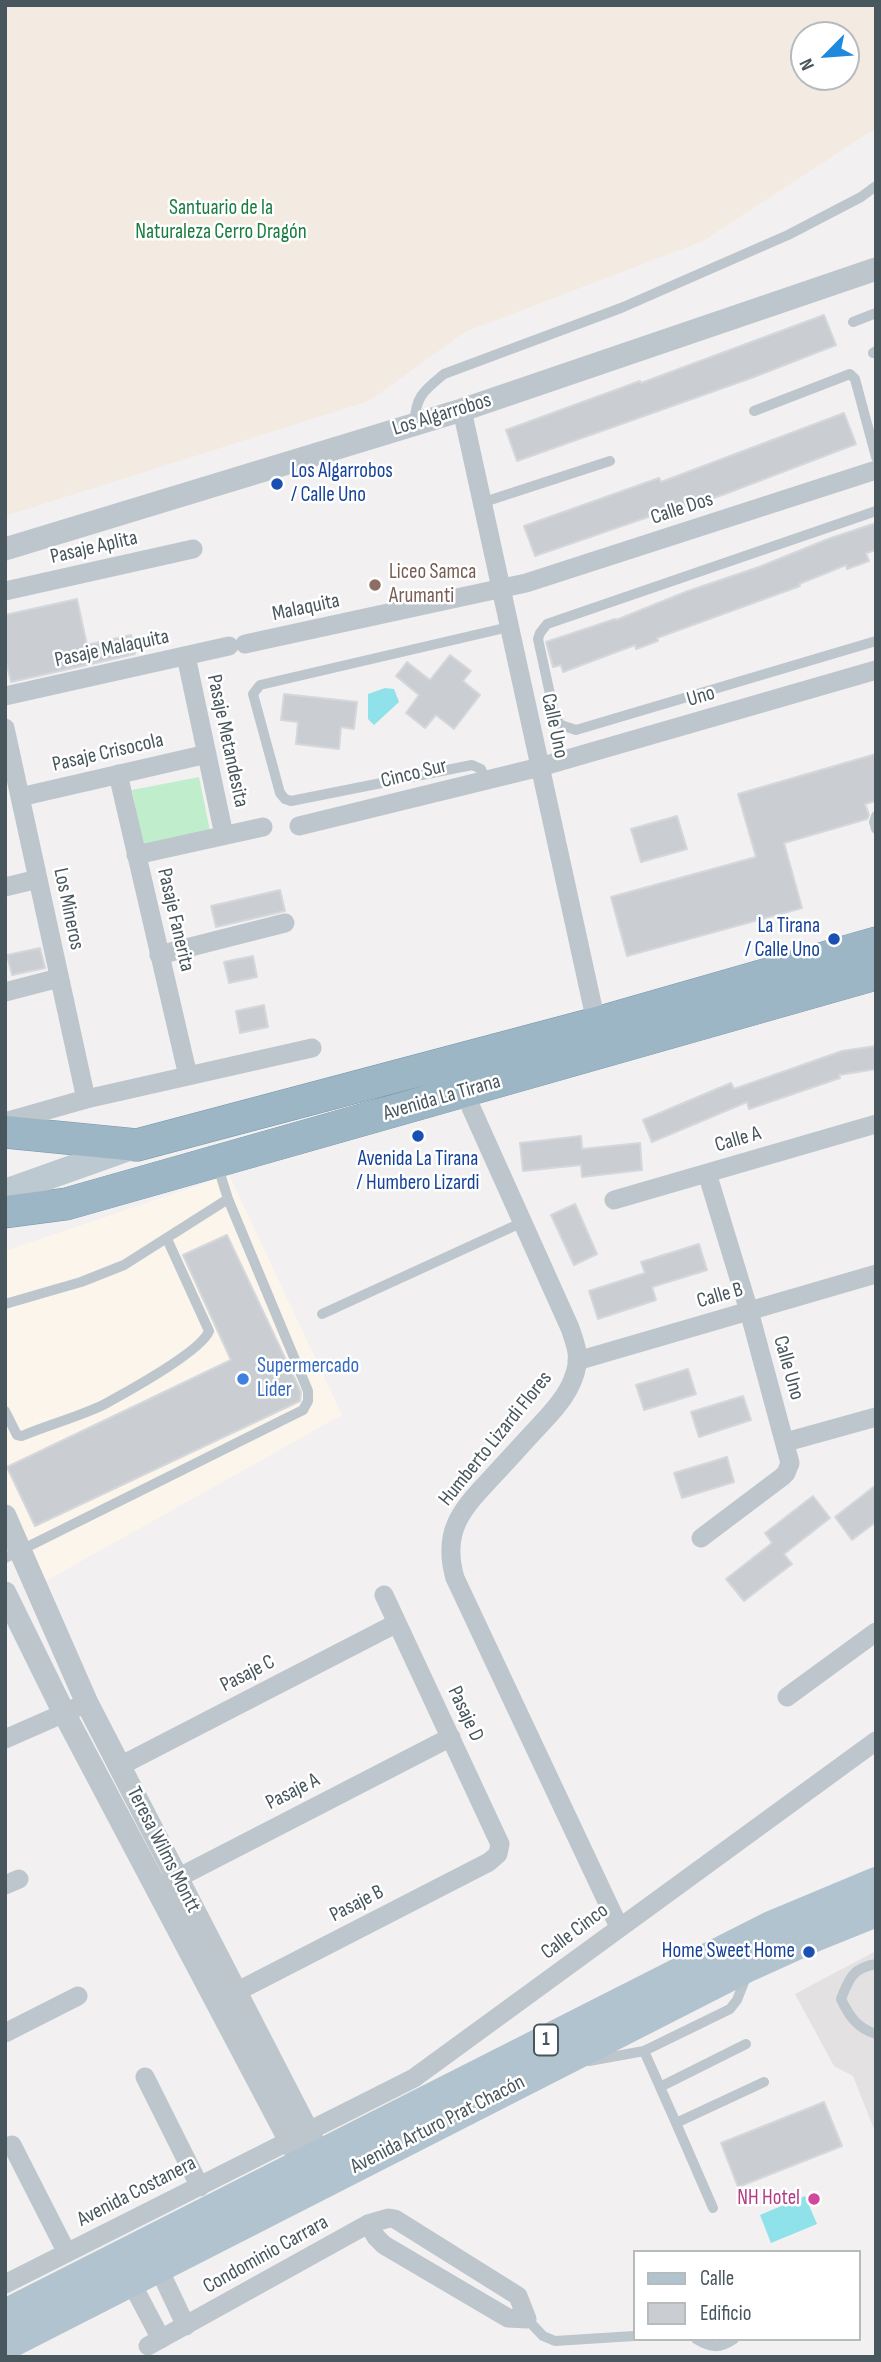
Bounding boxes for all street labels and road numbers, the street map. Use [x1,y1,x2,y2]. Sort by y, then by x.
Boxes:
street label: Los Algarrobos [390,388,494,442]
street label: Calle Dos [648,487,716,531]
street label: Pasaje Aplita [48,526,140,570]
street label: Malaquita [270,589,342,627]
street label: Pasaje Malaquita [53,625,171,673]
street label: Pasaje Metandesita [201,672,253,810]
street label: Uno [684,681,718,713]
street label: Calle Uno [535,691,573,761]
street label: Pasaje Crisocola [50,728,166,778]
street label: Cinco Sur [378,754,450,794]
street label: Los Mineros [47,866,89,952]
street label: Pasaje Fanerita [151,866,199,974]
street label: Avenida La Tirana [381,1069,503,1127]
street label: Calle A [712,1121,764,1159]
street label: Calle B [694,1277,746,1315]
street label: Calle Uno [767,1333,809,1403]
street label: Humberto Lizardi Flores [434,1367,558,1511]
street label: Pasaje C [216,1650,280,1698]
street label: Pasaje D [441,1682,489,1746]
street label: Pasaje A [262,1768,324,1816]
street label: Teresa Wilms Montt [121,1783,205,1917]
street label: Pasaje B [326,1880,388,1928]
street label: Calle Cinco [536,1899,614,1965]
road number: 1 [534,2024,558,2056]
street label: Avenida Arturo Prat Chacón [347,2070,529,2180]
street label: Avenida Costanera [73,2151,201,2233]
street label: Condominio Carrara [199,2210,333,2300]

